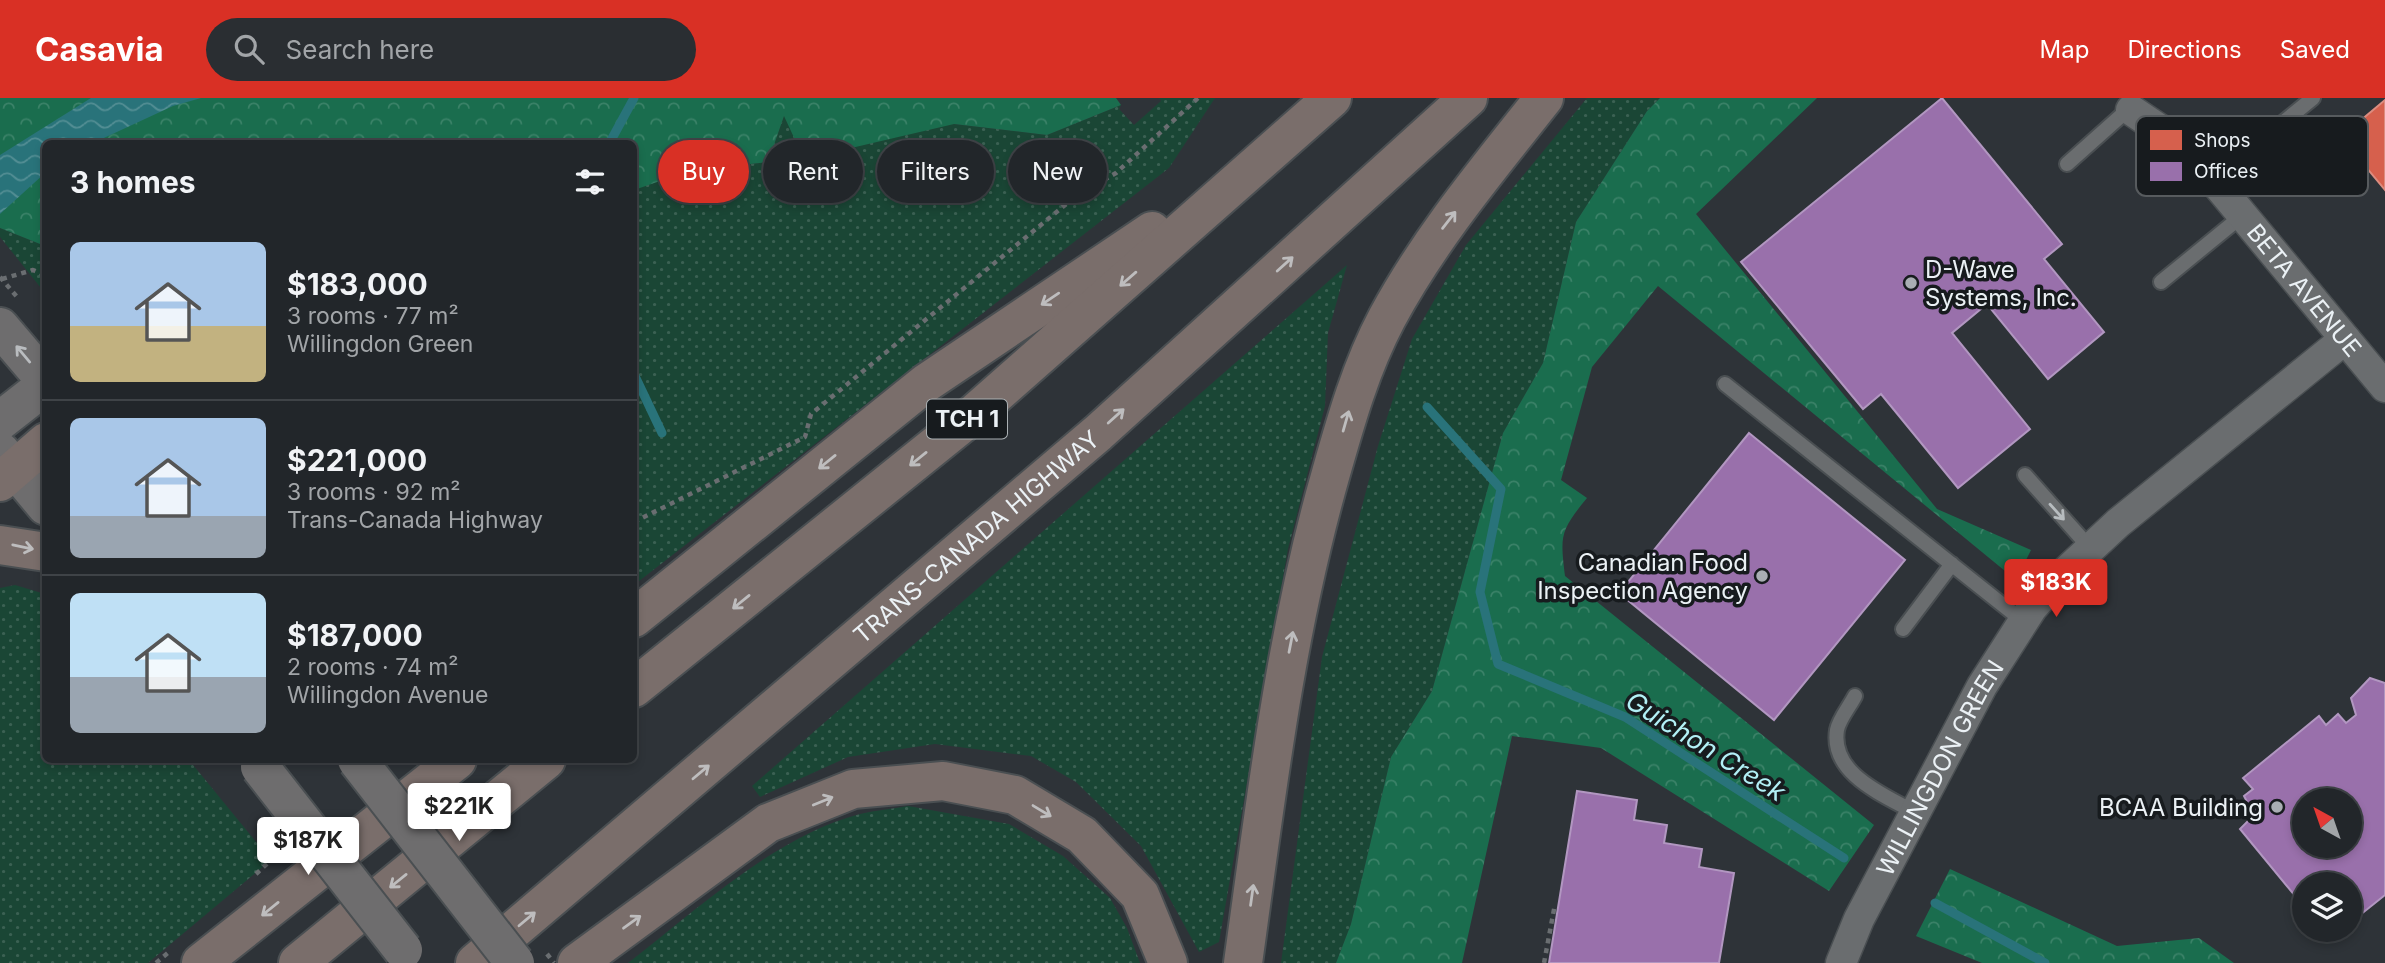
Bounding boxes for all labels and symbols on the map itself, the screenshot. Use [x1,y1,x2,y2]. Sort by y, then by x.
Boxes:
legend [2136,116,2368,196]
text: Shops [2194,129,2250,152]
text: Offices [2194,160,2258,183]
one-way arrow [1442,211,1457,230]
street label: BETA AVENUE [2241,218,2368,362]
place label: D-Wave Systems, Inc. [1925,255,2077,312]
one-way arrow [1276,256,1294,272]
one-way arrow [1119,271,1137,287]
marker: D-Wave Systems, Inc. [1903,275,1919,291]
one-way arrow [1041,293,1061,307]
one-way arrow [15,345,31,363]
road number: TCH 1 [927,400,1007,438]
one-way arrow [1107,408,1124,425]
one-way arrow [1340,410,1353,432]
street label: TRANS-CANADA HIGHWAY [847,424,1105,649]
one-way arrow [909,452,927,467]
one-way arrow [819,455,837,470]
one-way arrow [2049,503,2065,521]
one-way arrow [11,541,34,555]
place label: Canadian Food Inspection Agency [1537,548,1748,605]
pin: $183K [2007,560,2105,619]
marker: Canadian Food Inspection Agency [1754,568,1770,584]
one-way arrow [732,594,750,610]
one-way arrow [1285,631,1299,654]
street label: WILLINGDON GREEN [1870,654,2009,881]
water label: Guichon Creek [1621,685,1792,808]
one-way arrow [691,764,709,780]
pin: $221K [410,784,508,843]
north arrow [2292,788,2362,858]
place label: BCAA Building [2099,793,2263,822]
one-way arrow [811,794,833,807]
marker: BCAA Building [2269,799,2285,815]
one-way arrow [1031,804,1051,818]
pin: $187K [259,818,357,877]
one-way arrow [390,873,408,888]
one-way arrow [1246,885,1259,907]
one-way arrow [261,901,279,917]
one-way arrow [518,911,536,927]
one-way arrow [622,915,640,930]

